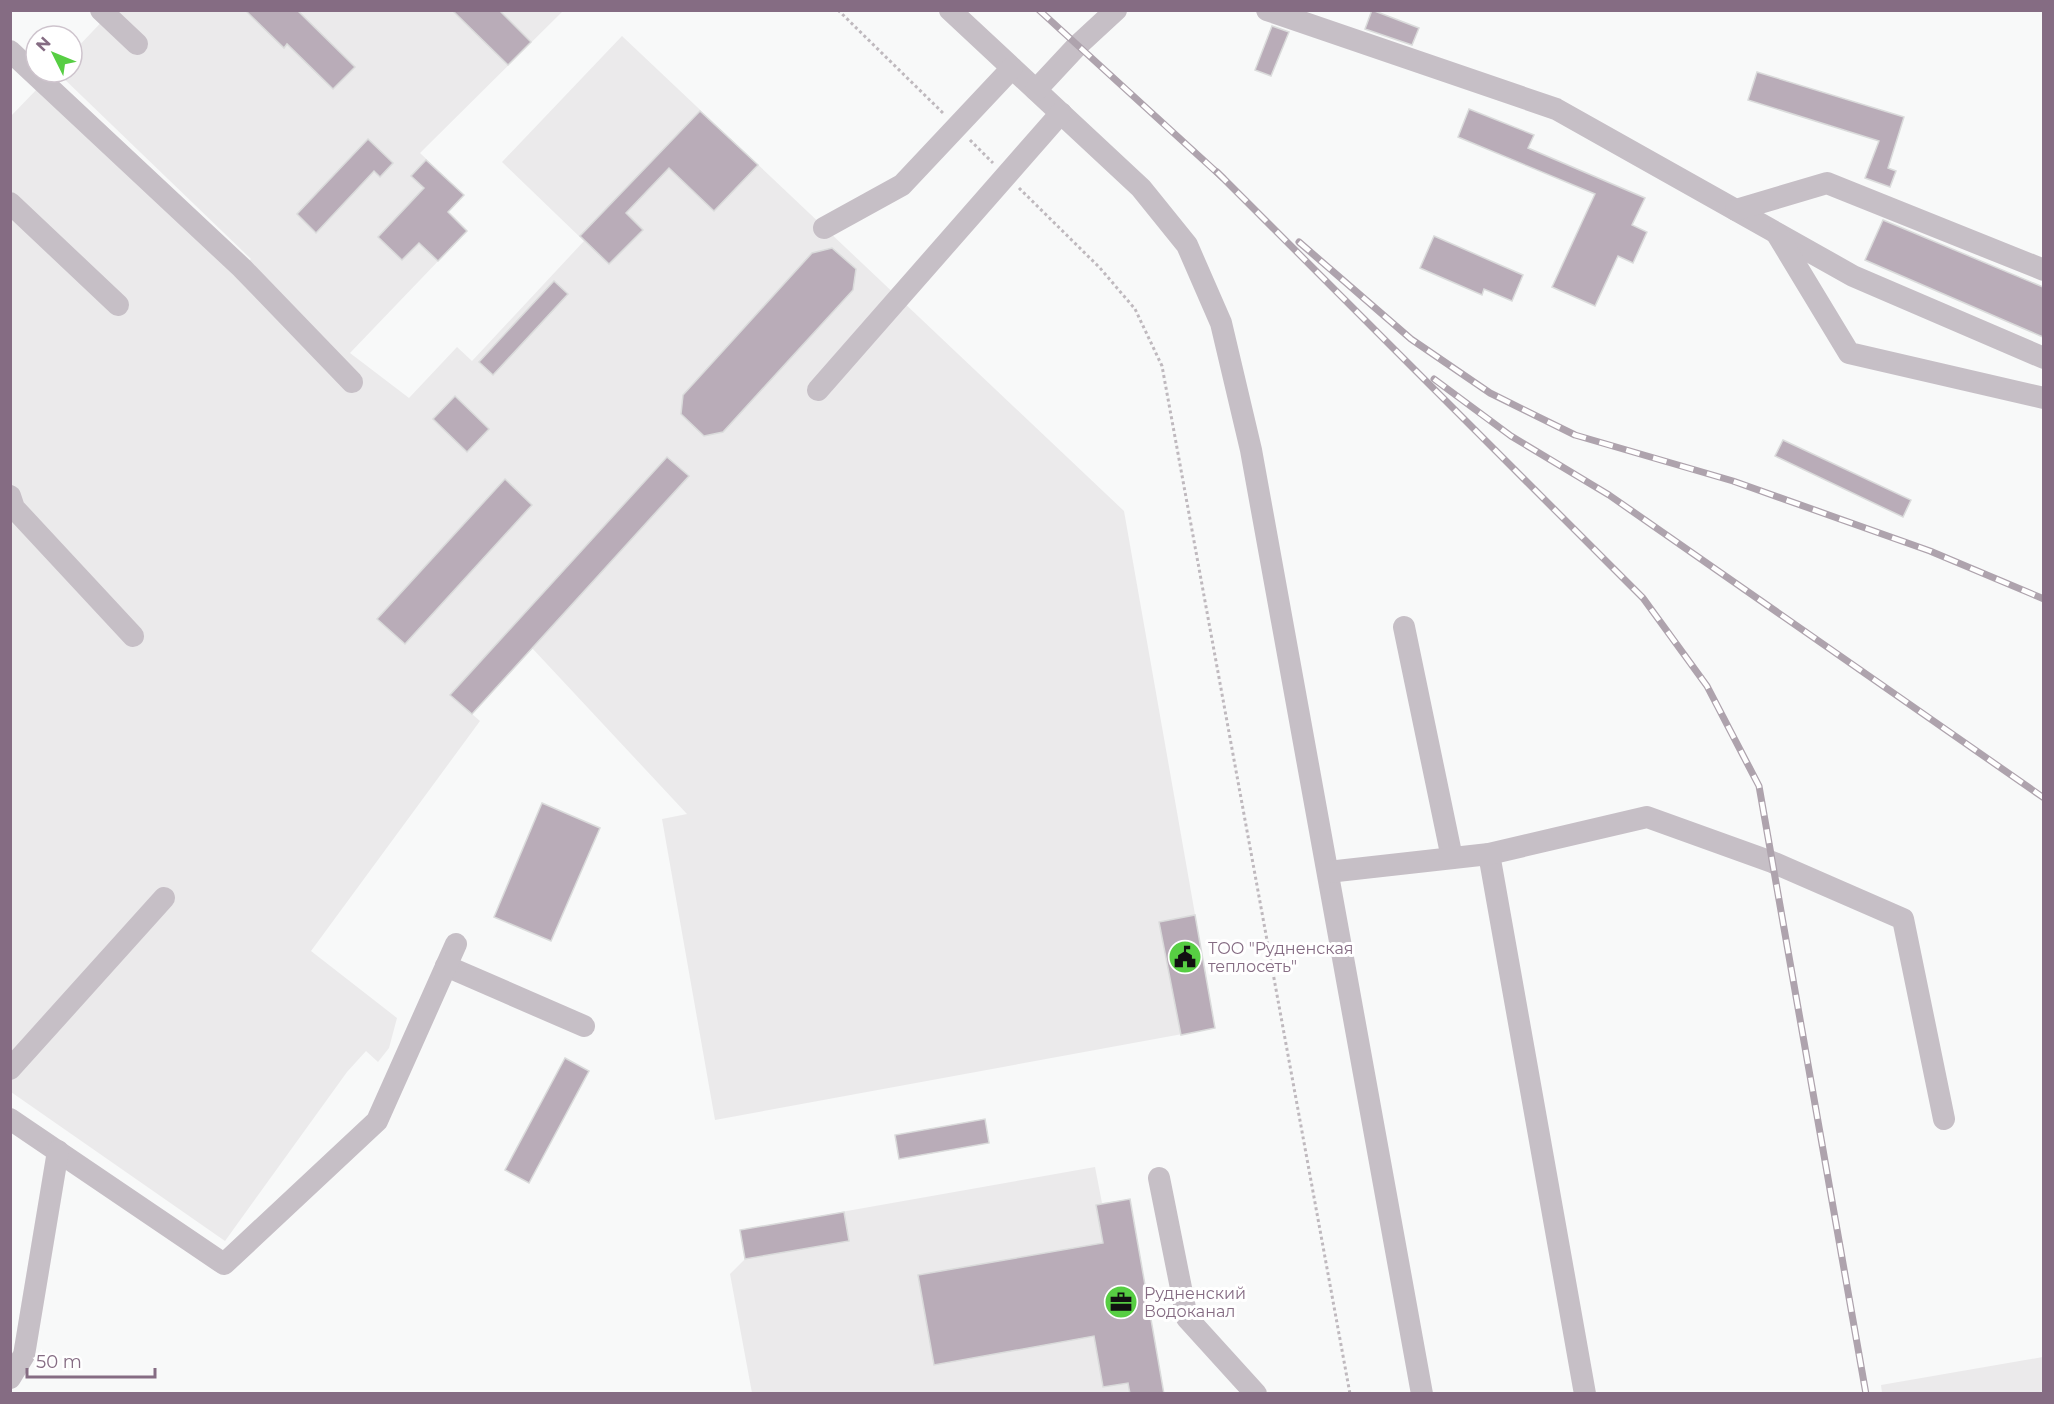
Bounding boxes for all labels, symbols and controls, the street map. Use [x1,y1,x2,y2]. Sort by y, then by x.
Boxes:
north arrow [24,24,84,84]
text: N [32,33,55,55]
public building icon: ТОО "Рудненская теплосеть" [1167,939,1203,975]
place label: ТОО "Рудненская теплосеть" [1208,939,1354,976]
office icon: Рудненский Водоканал [1103,1284,1139,1320]
place label: Рудненский Водоканал [1144,1284,1246,1321]
scale bar [27,1341,154,1379]
text: 50 m [36,1351,82,1373]

